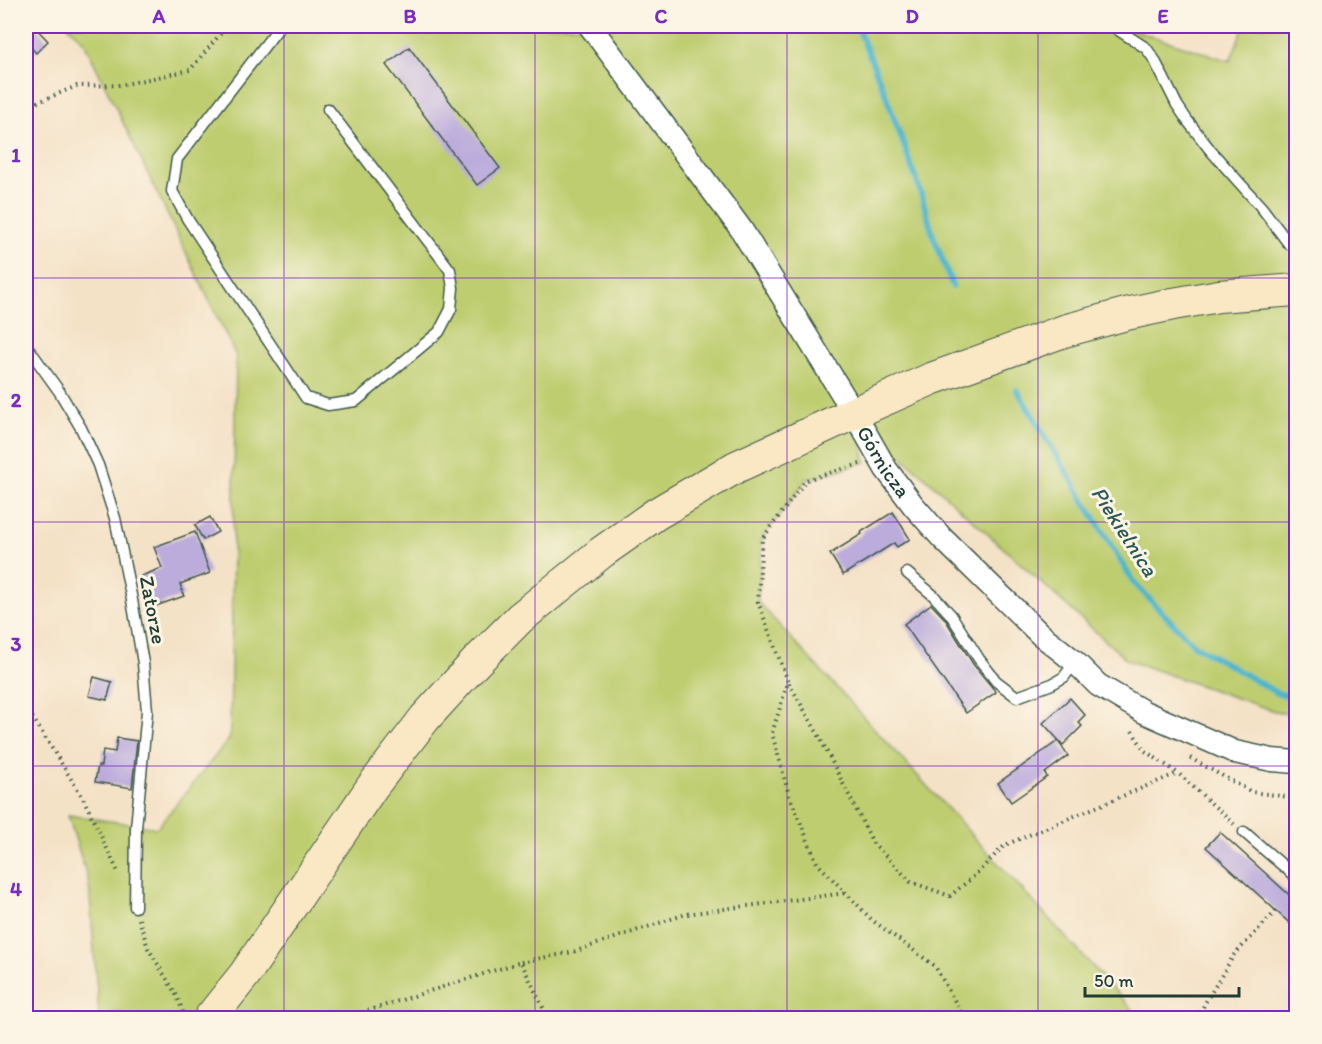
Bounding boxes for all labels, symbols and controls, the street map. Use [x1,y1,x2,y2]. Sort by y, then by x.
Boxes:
text: A [152,4,166,28]
text: B [404,4,417,28]
text: C [655,4,668,28]
text: D [905,4,919,28]
text: E [1157,4,1169,28]
text: 1 [11,143,21,167]
text: 2 [11,388,22,412]
street label: Górnicza [852,421,916,502]
water label: Piekielnica [1085,481,1164,582]
street label: Zatorze [135,574,172,646]
text: 3 [11,632,22,656]
text: 4 [10,877,22,901]
scale bar [1085,960,1240,998]
text: 50 m [1094,970,1134,992]

